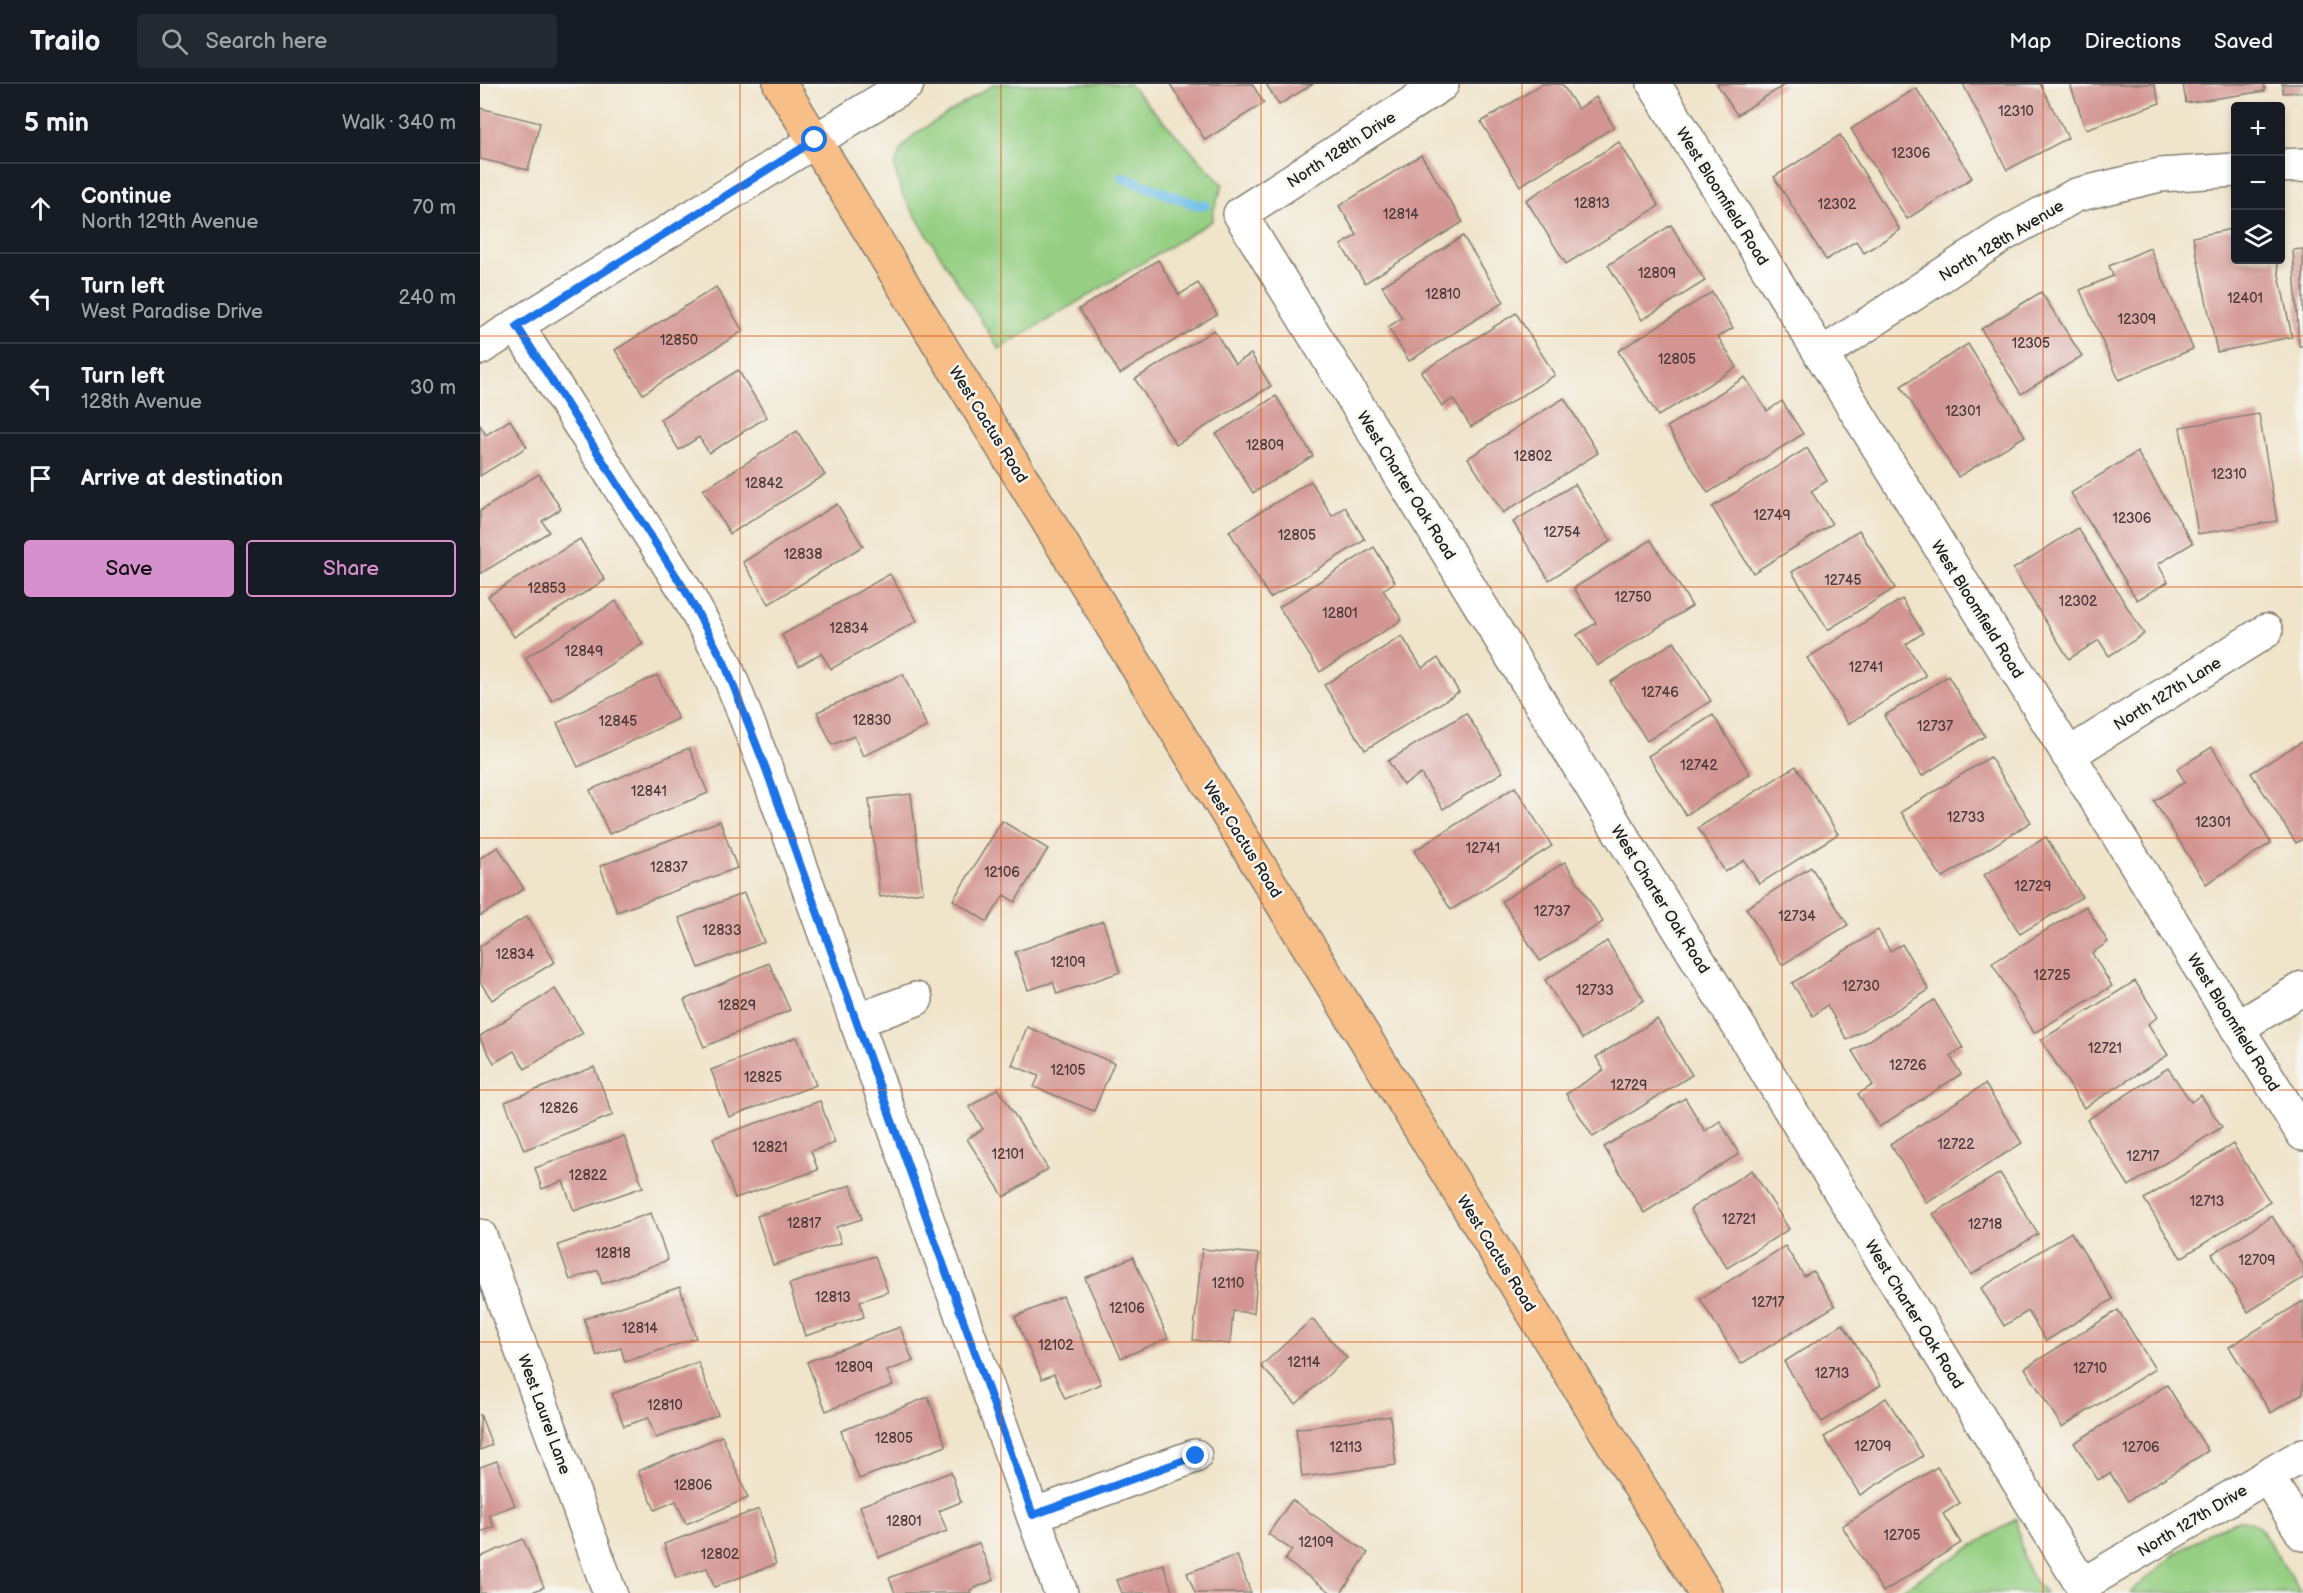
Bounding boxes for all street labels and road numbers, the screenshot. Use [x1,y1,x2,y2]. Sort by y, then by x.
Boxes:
street label: North 128th Drive [1284,108,1400,192]
street label: West Bloomfield Road [1672,124,1772,269]
street label: North 128th Avenue [1936,196,2068,286]
street label: West Cactus Road [944,363,1031,487]
street label: West Charter Oak Road [1352,408,1459,564]
street label: West Bloomfield Road [1927,537,2027,682]
street label: North 127th Lane [2111,653,2225,735]
street label: West Cactus Road [1198,778,1285,902]
street label: West Charter Oak Road [1606,822,1713,978]
street label: West Bloomfield Road [2183,950,2283,1095]
street label: West Cactus Road [1452,1192,1539,1316]
street label: West Charter Oak Road [1860,1237,1967,1393]
street label: West Laurel Lane [513,1352,574,1477]
street label: North 127th Drive [2135,1481,2251,1561]

